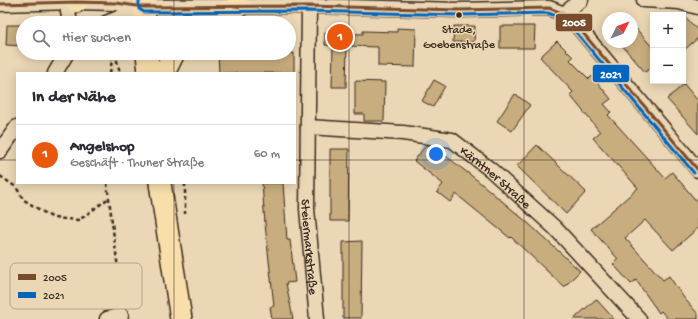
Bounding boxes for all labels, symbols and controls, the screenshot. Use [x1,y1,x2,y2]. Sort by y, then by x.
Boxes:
marker: Stade, Goebenstraße [454,10,464,20]
north arrow [602,12,638,48]
map controls [650,12,686,84]
button: + [650,12,686,48]
line badge: 2005 [555,13,593,32]
search box [16,16,296,60]
text: 2005 [562,18,586,30]
pin: 1 [327,22,353,52]
place label: Stade, Goebenstraße [423,24,496,53]
icon: search [30,27,52,49]
text: Hier suchen [62,29,131,47]
button: − [650,48,686,84]
line badge: 2021 [592,64,630,83]
text: 2021 [600,70,622,82]
text: In der Nähe [32,88,115,108]
text: Angelshop [70,138,134,156]
your location [426,144,446,164]
street label: Kärntner Straße [456,144,534,213]
text: 1 [42,147,48,162]
text: 60 m [254,147,280,162]
text: Geschäft · Thuner Straße [70,156,204,171]
street label: Steiermarkstraße [297,199,320,296]
legend [10,263,142,309]
text: 2005 [43,273,67,285]
text: 2021 [43,291,64,303]

